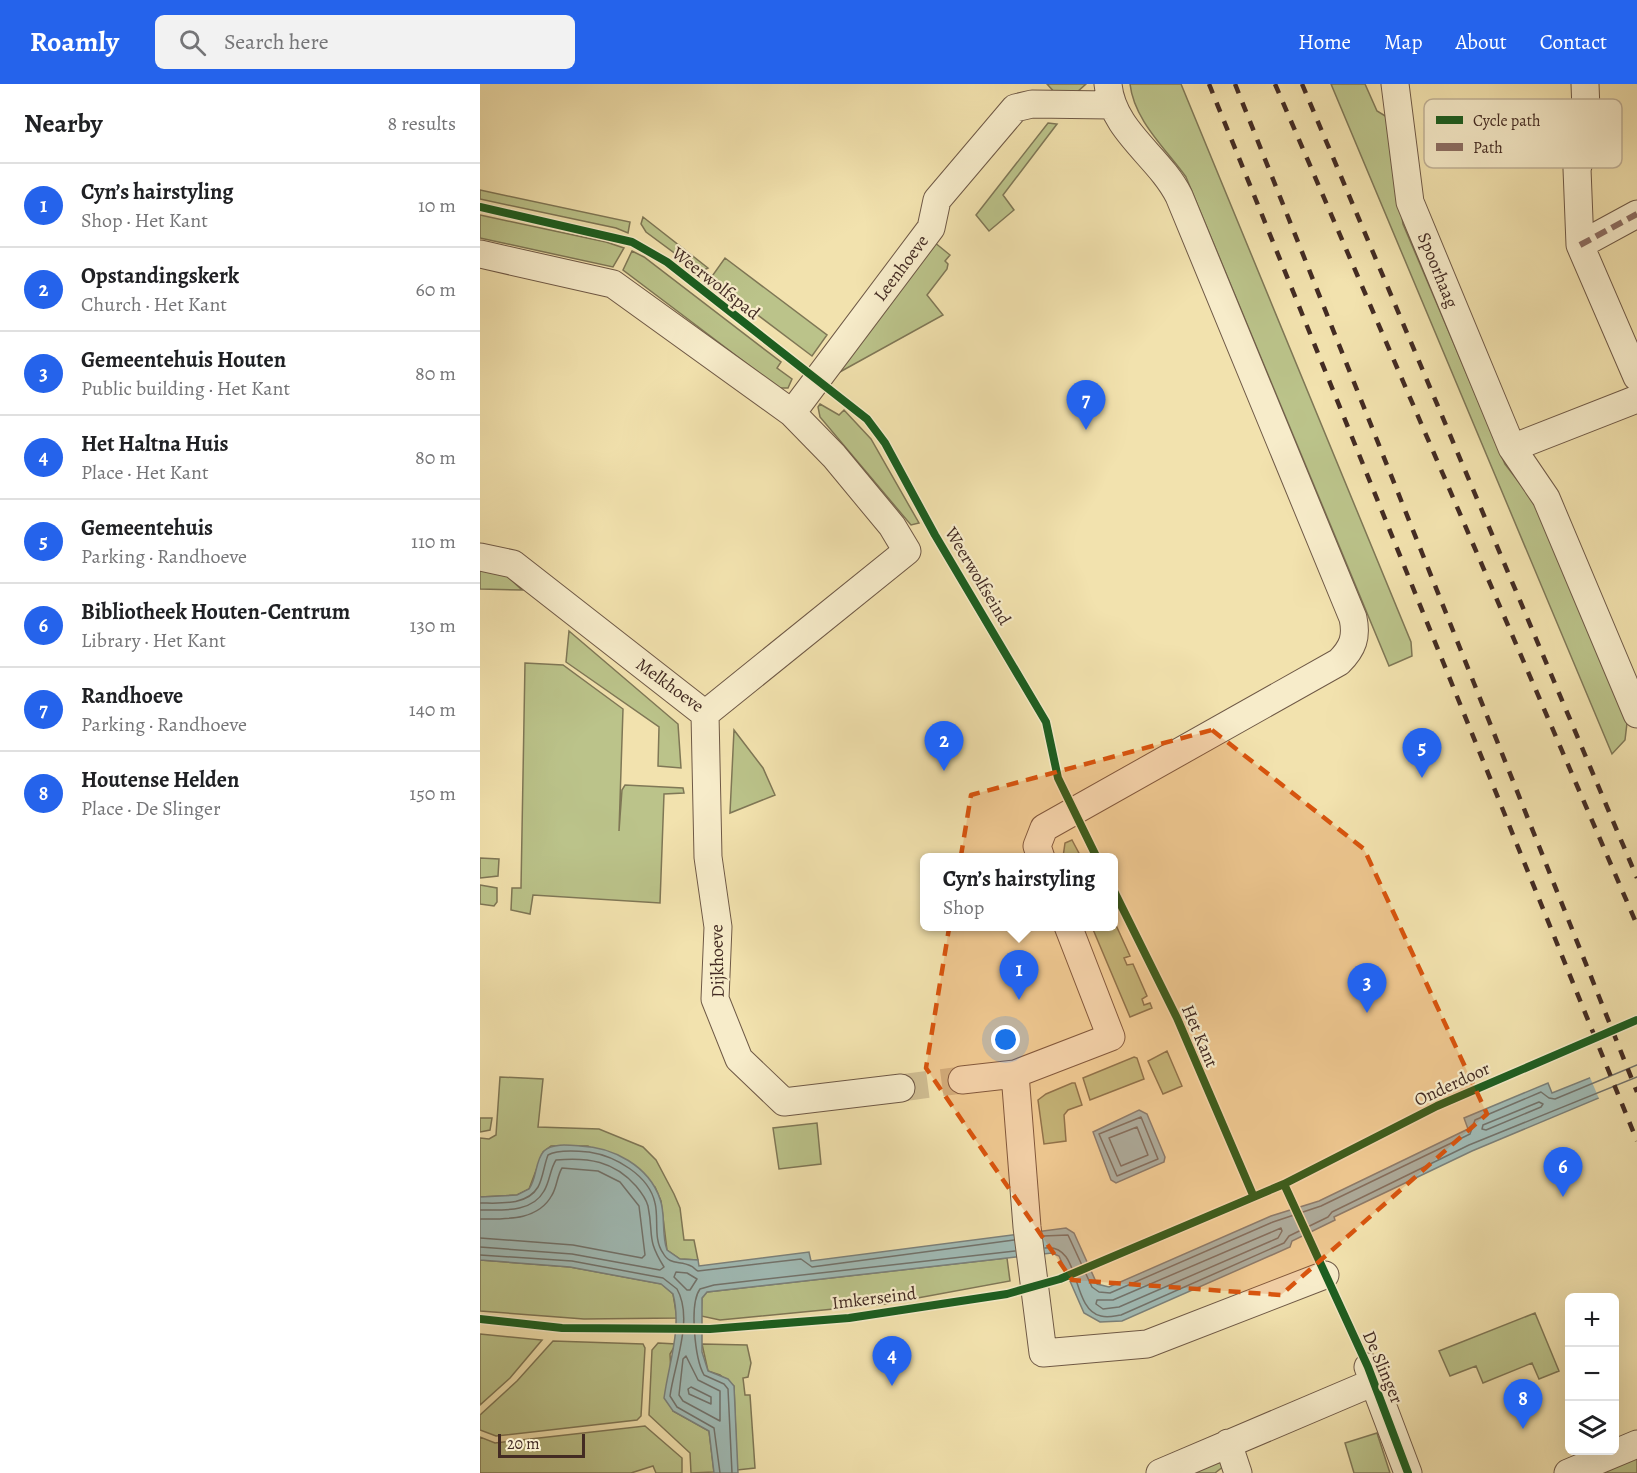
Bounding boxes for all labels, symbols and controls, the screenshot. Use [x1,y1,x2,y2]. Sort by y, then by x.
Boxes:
search box [155,15,575,69]
text: Roamly [30,23,119,61]
icon: search [176,26,209,59]
text: Search here [224,27,329,57]
text: Home [1298,28,1351,56]
text: Map [1384,28,1422,56]
text: About [1455,28,1507,56]
text: Contact [1540,28,1607,56]
legend [1424,99,1622,168]
text: Nearby [24,106,103,141]
text: 8 results [388,110,456,137]
text: Cycle path [1473,110,1541,132]
text: Path [1473,137,1503,159]
text: Cyn’s hairstyling [81,177,234,207]
text: 1 [40,192,47,219]
text: 10 m [418,192,456,219]
text: Shop · Het Kant [81,207,208,234]
street label: Spoorhaag [1412,229,1464,311]
street label: Leenhoeve [868,230,934,306]
street label: Weerwolfspad [666,241,765,325]
text: Opstandingskerk [81,261,239,291]
text: 2 [39,276,48,303]
text: 60 m [416,276,456,303]
text: Church · Het Kant [81,291,227,318]
text: Gemeentehuis Houten [81,345,286,375]
text: 3 [39,360,48,387]
text: 80 m [415,360,456,387]
text: Public building · Het Kant [81,375,290,402]
pin: 7 [1066,380,1106,430]
text: Het Haltna Huis [81,429,229,459]
text: 4 [39,444,48,471]
text: 80 m [415,444,456,471]
text: Place · Het Kant [81,459,209,486]
text: Gemeentehuis [81,513,213,543]
street label: Weerwolfseind [939,522,1017,630]
text: 5 [39,528,48,555]
text: 110 m [411,528,456,555]
text: Parking · Randhoeve [81,543,247,570]
text: Bibliotheek Houten-Centrum [81,597,350,627]
text: 6 [39,612,48,639]
text: 130 m [410,612,456,639]
text: Library · Het Kant [81,627,226,654]
street label: Melkhoeve [631,652,709,718]
text: Randhoeve [81,681,183,711]
text: 7 [39,696,48,723]
text: 140 m [409,696,456,723]
text: Parking · Randhoeve [81,711,247,738]
pin: 2 [924,722,964,771]
pin: 5 [1402,728,1442,778]
text: Houtense Helden [81,765,239,795]
text: 8 [39,780,48,807]
text: 150 m [409,780,456,807]
text: Place · De Slinger [81,795,221,822]
popup [920,853,1118,931]
text: Cyn’s hairstyling [943,864,1095,894]
text: Shop [943,894,984,921]
street label: Dijkhoeve [704,924,730,998]
pin: 1 [1000,950,1038,1000]
pin: 3 [1348,964,1386,1013]
street label: Het Kant [1176,1001,1224,1071]
your location [991,1025,1020,1054]
street label: Onderdoor [1410,1056,1494,1112]
pin: 6 [1544,1148,1582,1197]
street label: Imkerseind [830,1281,918,1315]
map controls [1565,1293,1619,1455]
button: + [1565,1293,1619,1347]
street label: De Slinger [1357,1327,1409,1407]
pin: 4 [872,1336,912,1386]
button: − [1565,1347,1619,1401]
pin: 8 [1504,1380,1542,1429]
button: layers [1565,1401,1619,1455]
scale bar [498,1431,585,1458]
text: 20 m [507,1433,540,1455]

